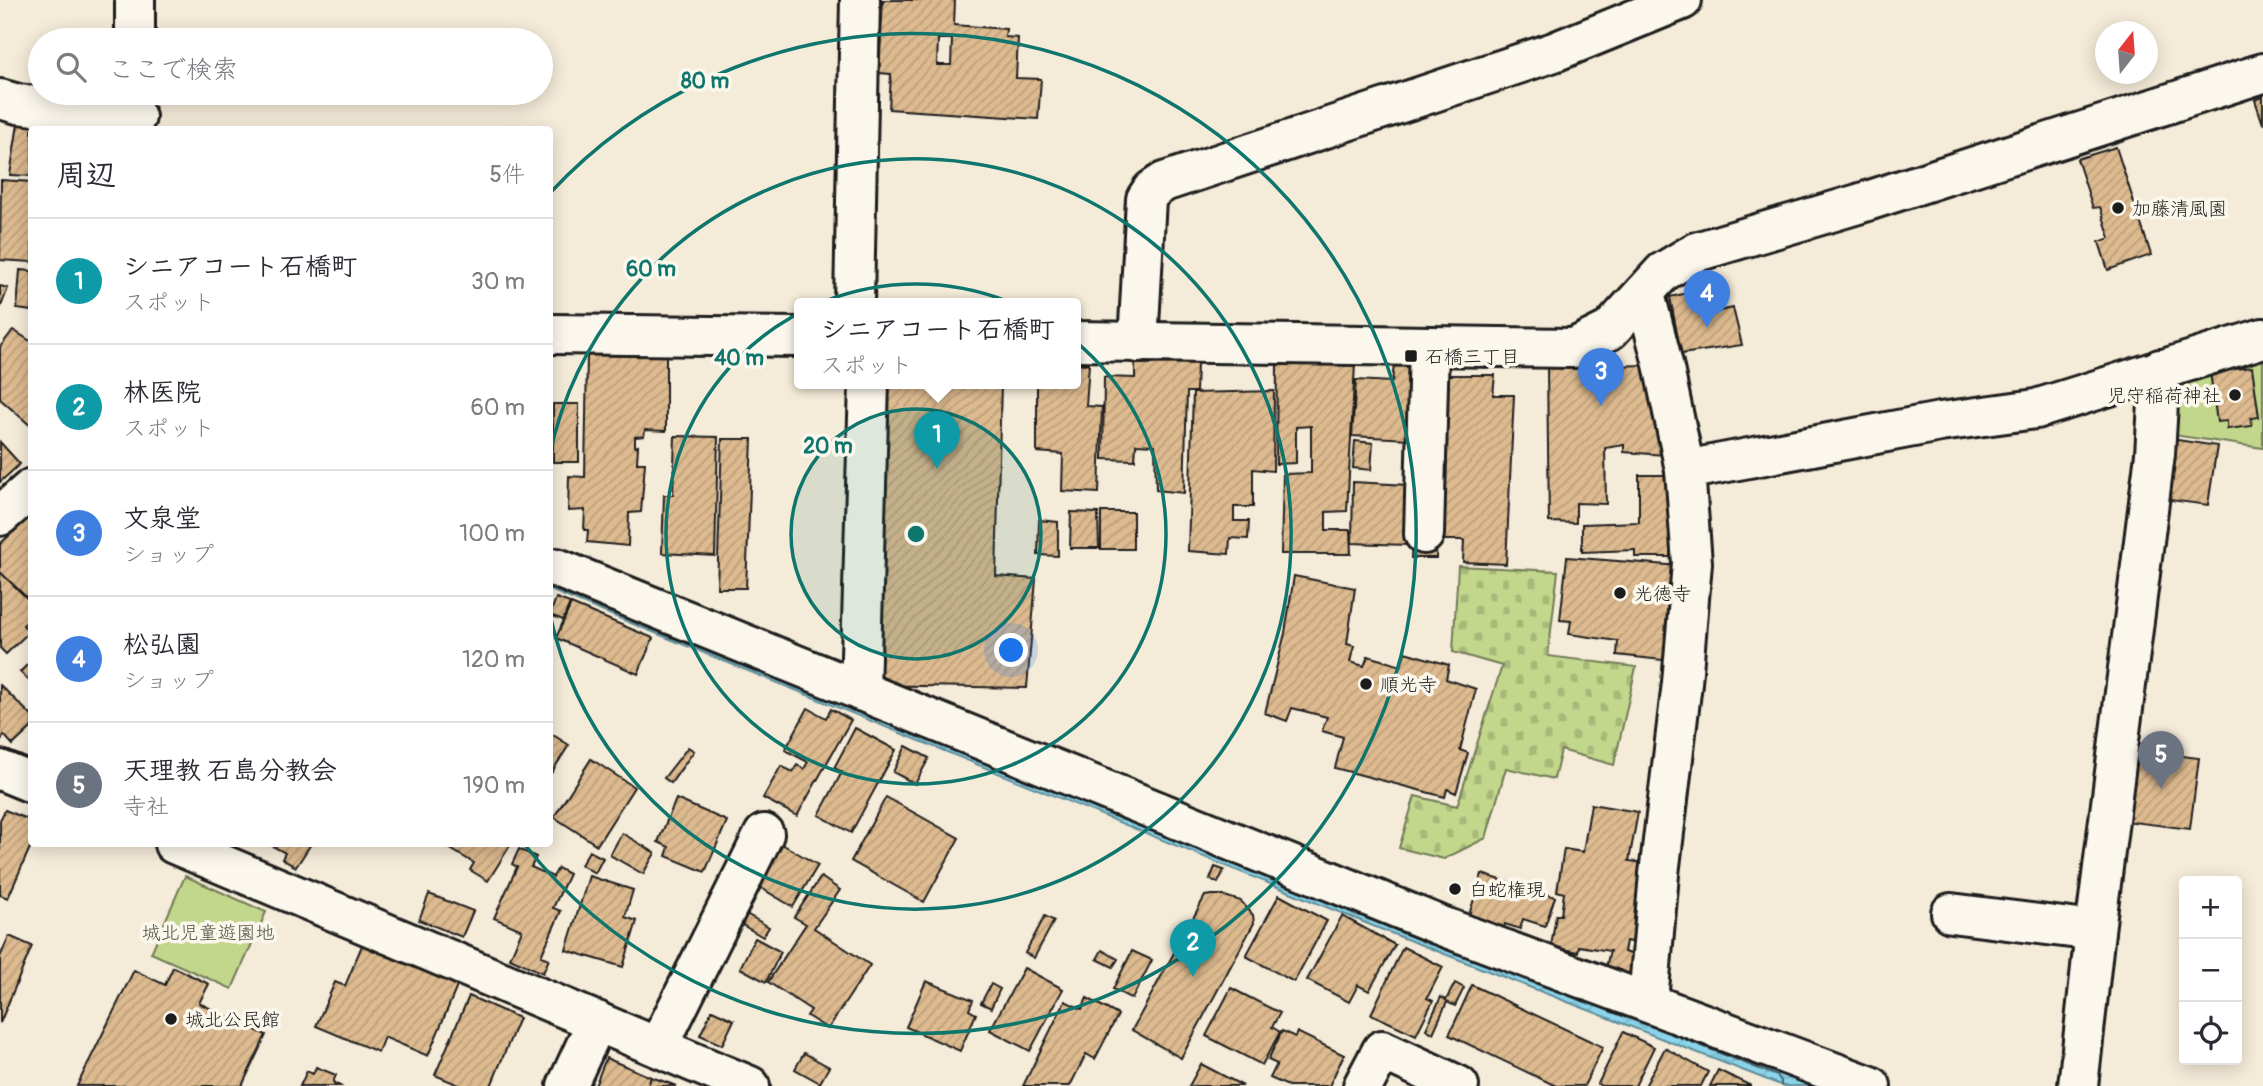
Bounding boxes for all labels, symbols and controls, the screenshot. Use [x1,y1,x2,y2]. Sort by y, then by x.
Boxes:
north arrow [2095,21,2158,84]
search box [28,28,553,105]
icon: search [52,48,90,86]
text: ここで検索 [108,54,238,86]
text: 80 m [681,68,729,95]
text: 周辺 [56,157,116,194]
text: 5件 [490,160,525,189]
place label: 加藤清風園 [2132,197,2227,221]
marker: 加藤清風園 [2110,200,2126,216]
text: シニアコート石橋町 [123,251,357,283]
text: 60 m [626,256,676,283]
text: 1 [75,267,84,296]
text: 30 m [471,267,525,296]
pin: 4 [1684,270,1730,328]
text: スポット [123,288,215,317]
popup [794,298,1081,389]
text: シニアコート石橋町 [820,314,1055,346]
text: 40 m [714,345,764,372]
place label: 石橋三丁目 [1425,345,1520,369]
marker: 石橋三丁目 [1403,348,1419,364]
pin: 3 [1578,348,1624,406]
text: スポット [820,351,912,380]
text: 林医院 [123,377,201,409]
place label: 児守稲荷神社 [2107,384,2221,408]
marker: 児守稲荷神社 [2227,387,2243,403]
text: 2 [73,393,85,422]
text: 60 m [470,393,525,422]
pin: 1 [914,411,960,469]
text: スポット [123,414,215,443]
text: 20 m [803,433,853,460]
text: 文泉堂 [123,503,201,535]
text: 3 [73,519,85,548]
text: 100 m [459,519,525,548]
centre of rings [904,522,928,546]
text: ショップ [123,540,214,569]
place label: 光徳寺 [1634,582,1691,606]
marker: 光徳寺 [1612,585,1628,601]
text: 松弘園 [123,629,201,661]
your location [994,633,1028,667]
text: 4 [72,645,86,674]
text: 120 m [462,645,525,674]
text: ショップ [123,666,214,695]
place label: 順光寺 [1380,673,1437,697]
marker: 順光寺 [1358,676,1374,692]
pin: 5 [2138,731,2184,789]
text: 天理教 石島分教会 [123,755,337,787]
text: 5 [73,771,85,800]
text: 190 m [463,771,525,800]
text: 寺社 [123,792,169,821]
map controls [2179,876,2242,1065]
button: + [2179,876,2242,939]
place label: 白蛇権現 [1469,878,1545,902]
marker: 白蛇権現 [1447,881,1463,897]
pin: 2 [1170,919,1216,977]
park label: 城北児童遊園地 [141,921,275,945]
button: − [2179,939,2242,1002]
button: locate [2179,1002,2242,1065]
place label: 城北公民館 [185,1008,280,1032]
marker: 城北公民館 [163,1011,179,1027]

